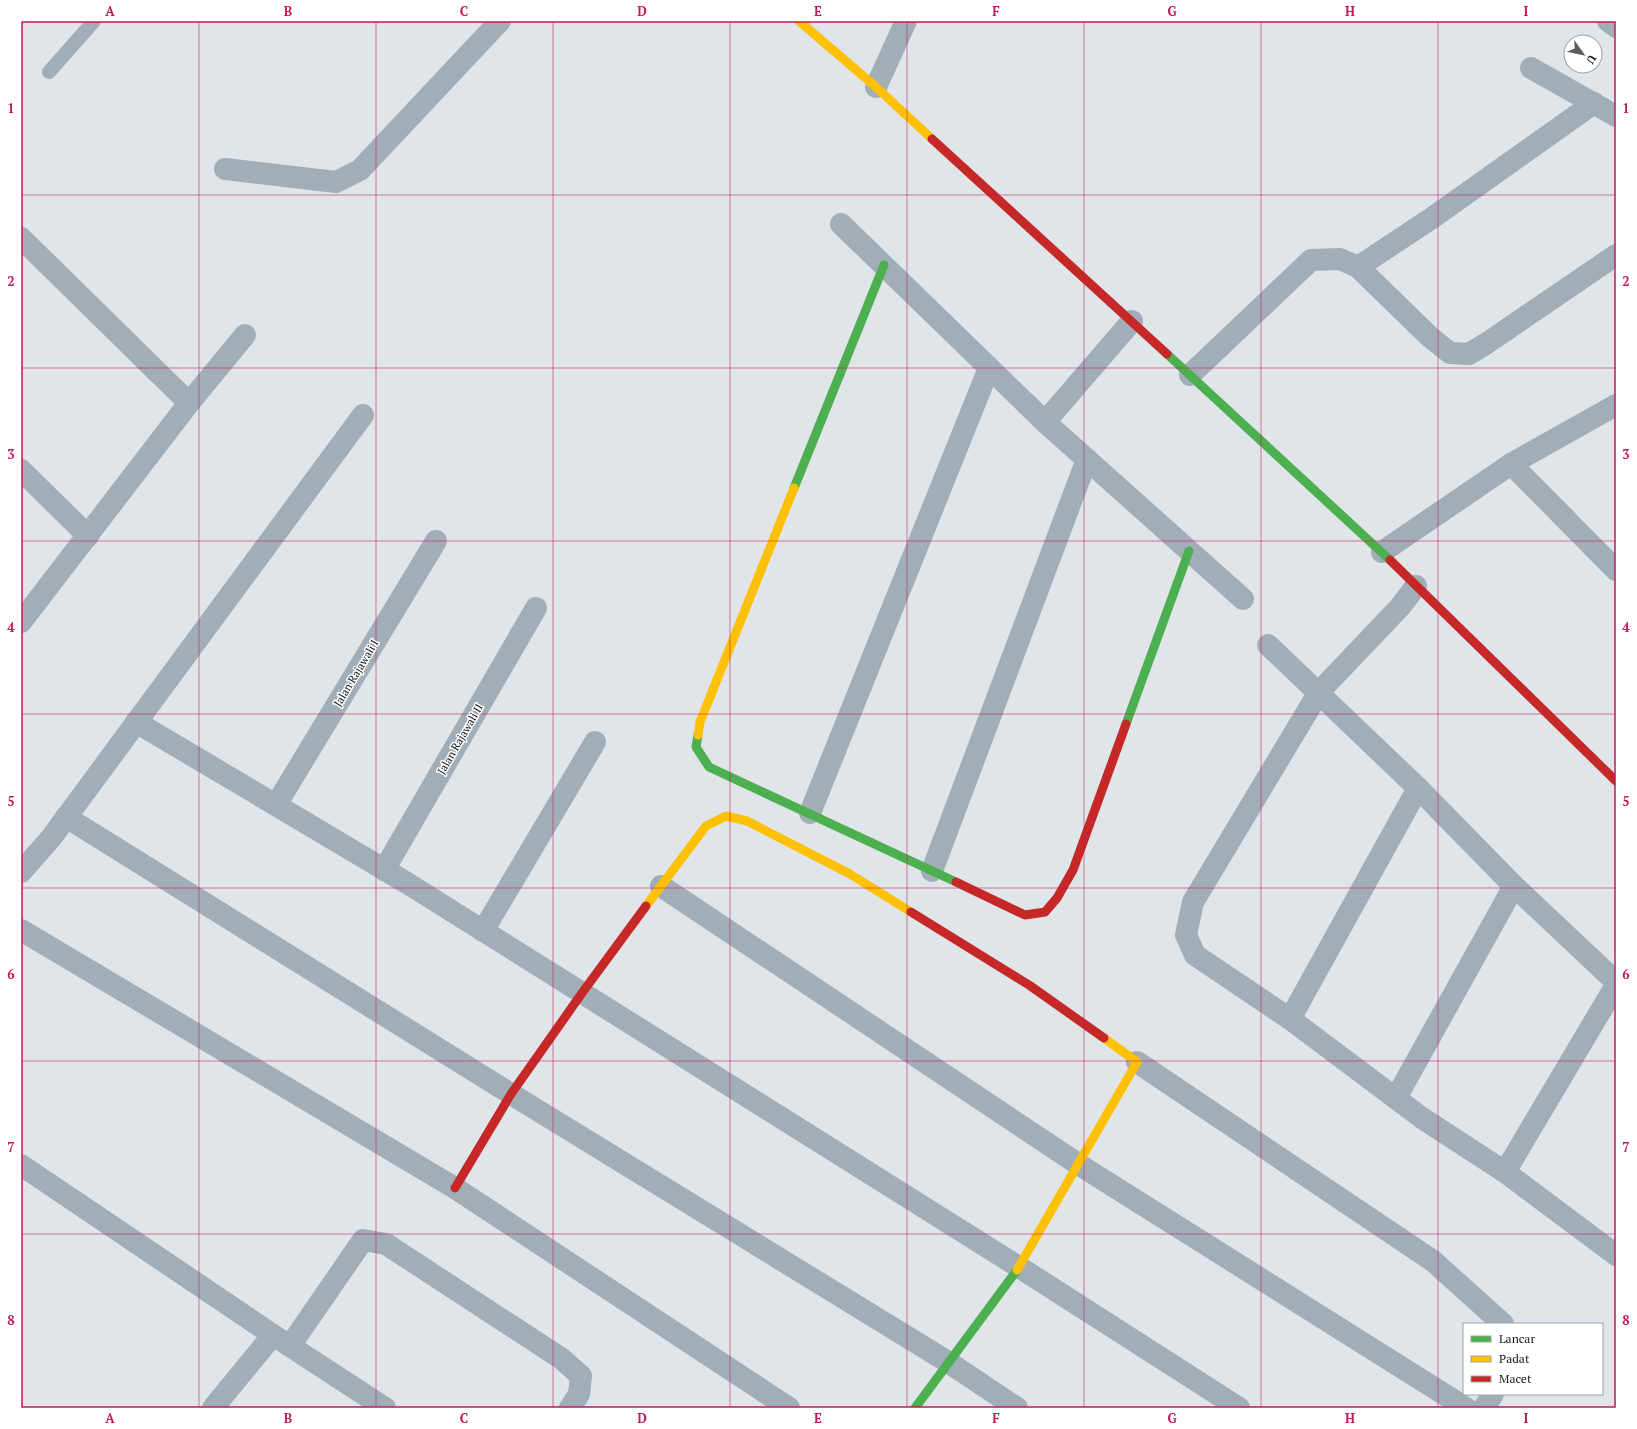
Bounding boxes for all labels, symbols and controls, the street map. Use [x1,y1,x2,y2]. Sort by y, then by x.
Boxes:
text: A [105,2,115,20]
text: B [284,2,292,20]
text: C [460,2,468,20]
text: D [637,2,647,20]
text: E [814,2,822,20]
text: F [992,2,1000,20]
text: G [1167,2,1177,20]
text: H [1345,2,1355,20]
text: I [1524,2,1529,20]
north arrow [1563,34,1603,74]
text: U [1583,52,1599,67]
text: 1 [7,99,15,117]
text: 1 [1622,99,1630,117]
text: 2 [7,272,15,290]
text: 2 [1622,272,1630,290]
text: 3 [7,445,15,463]
text: 3 [1622,445,1630,463]
text: 4 [7,618,15,636]
text: 4 [1622,618,1630,636]
street label: Jalan Rajawali I [331,637,381,709]
street label: Jalan Rajawali II [434,701,486,777]
text: 5 [7,792,15,810]
text: 5 [1622,792,1630,810]
text: 6 [7,965,15,983]
text: 6 [1622,965,1630,983]
text: 7 [7,1138,15,1156]
text: 7 [1622,1138,1630,1156]
text: 8 [7,1311,15,1329]
text: 8 [1622,1311,1630,1329]
legend [1463,1323,1603,1395]
text: Lancar [1499,1331,1535,1346]
text: Padat [1499,1351,1530,1366]
text: Macet [1499,1371,1532,1386]
text: A [105,1409,115,1427]
text: B [284,1409,292,1427]
text: C [460,1409,468,1427]
text: D [637,1409,647,1427]
text: E [814,1409,822,1427]
text: F [992,1409,1000,1427]
text: G [1167,1409,1177,1427]
text: H [1345,1409,1355,1427]
text: I [1524,1409,1529,1427]

